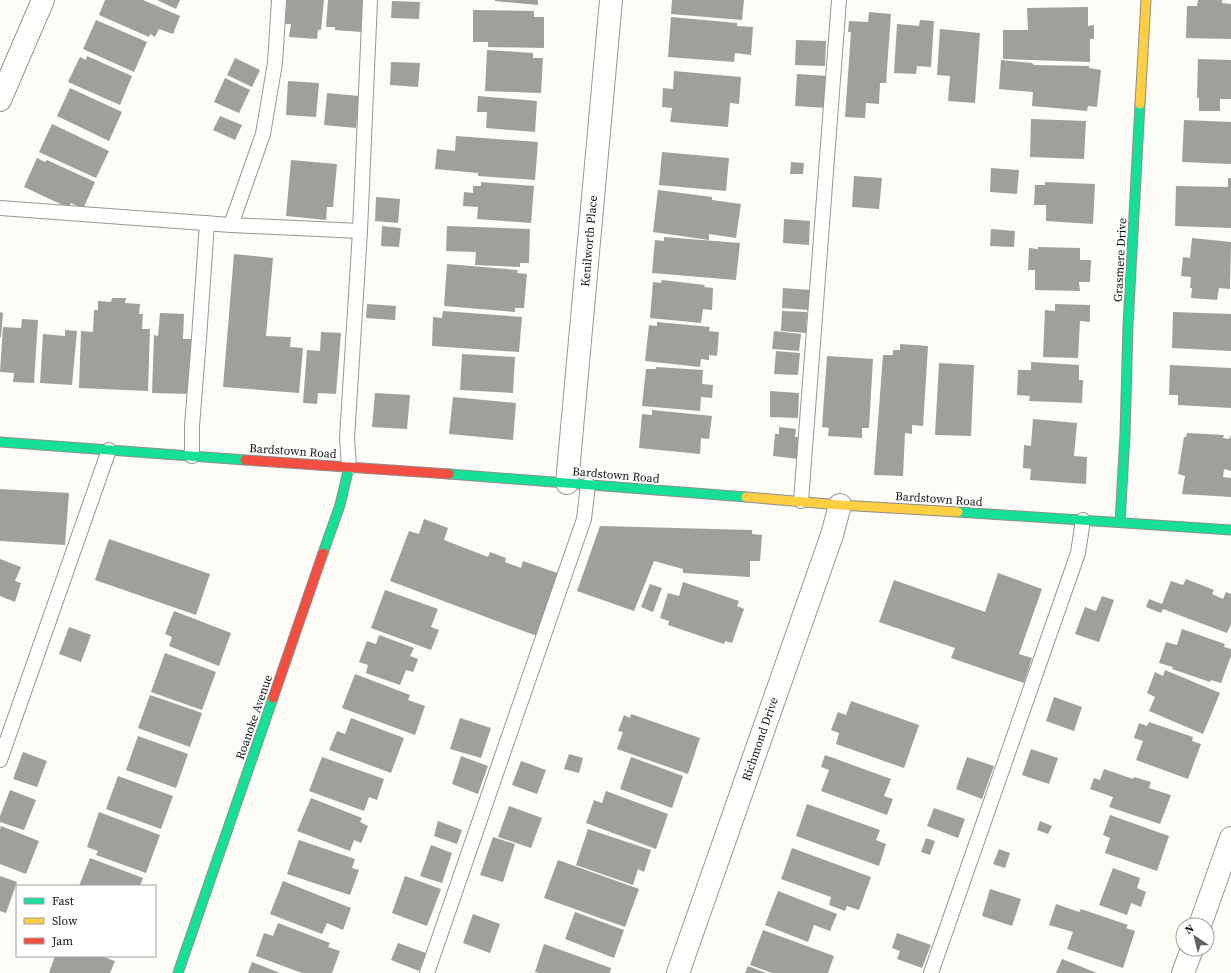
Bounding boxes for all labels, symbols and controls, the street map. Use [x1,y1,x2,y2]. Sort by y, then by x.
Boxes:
street label: Kenilworth Place [577,195,601,287]
street label: Grasmere Drive [1110,218,1130,302]
street label: Bardstown Road [249,440,337,462]
street label: Bardstown Road [572,463,660,487]
street label: Bardstown Road [895,488,983,510]
street label: Roanoke Avenue [232,672,276,762]
street label: Richmond Drive [738,695,782,783]
legend [16,885,156,957]
text: Fast [52,893,74,909]
text: Slow [52,913,78,929]
north arrow [1175,917,1215,957]
text: N [1182,921,1197,938]
text: Jam [51,933,73,949]

